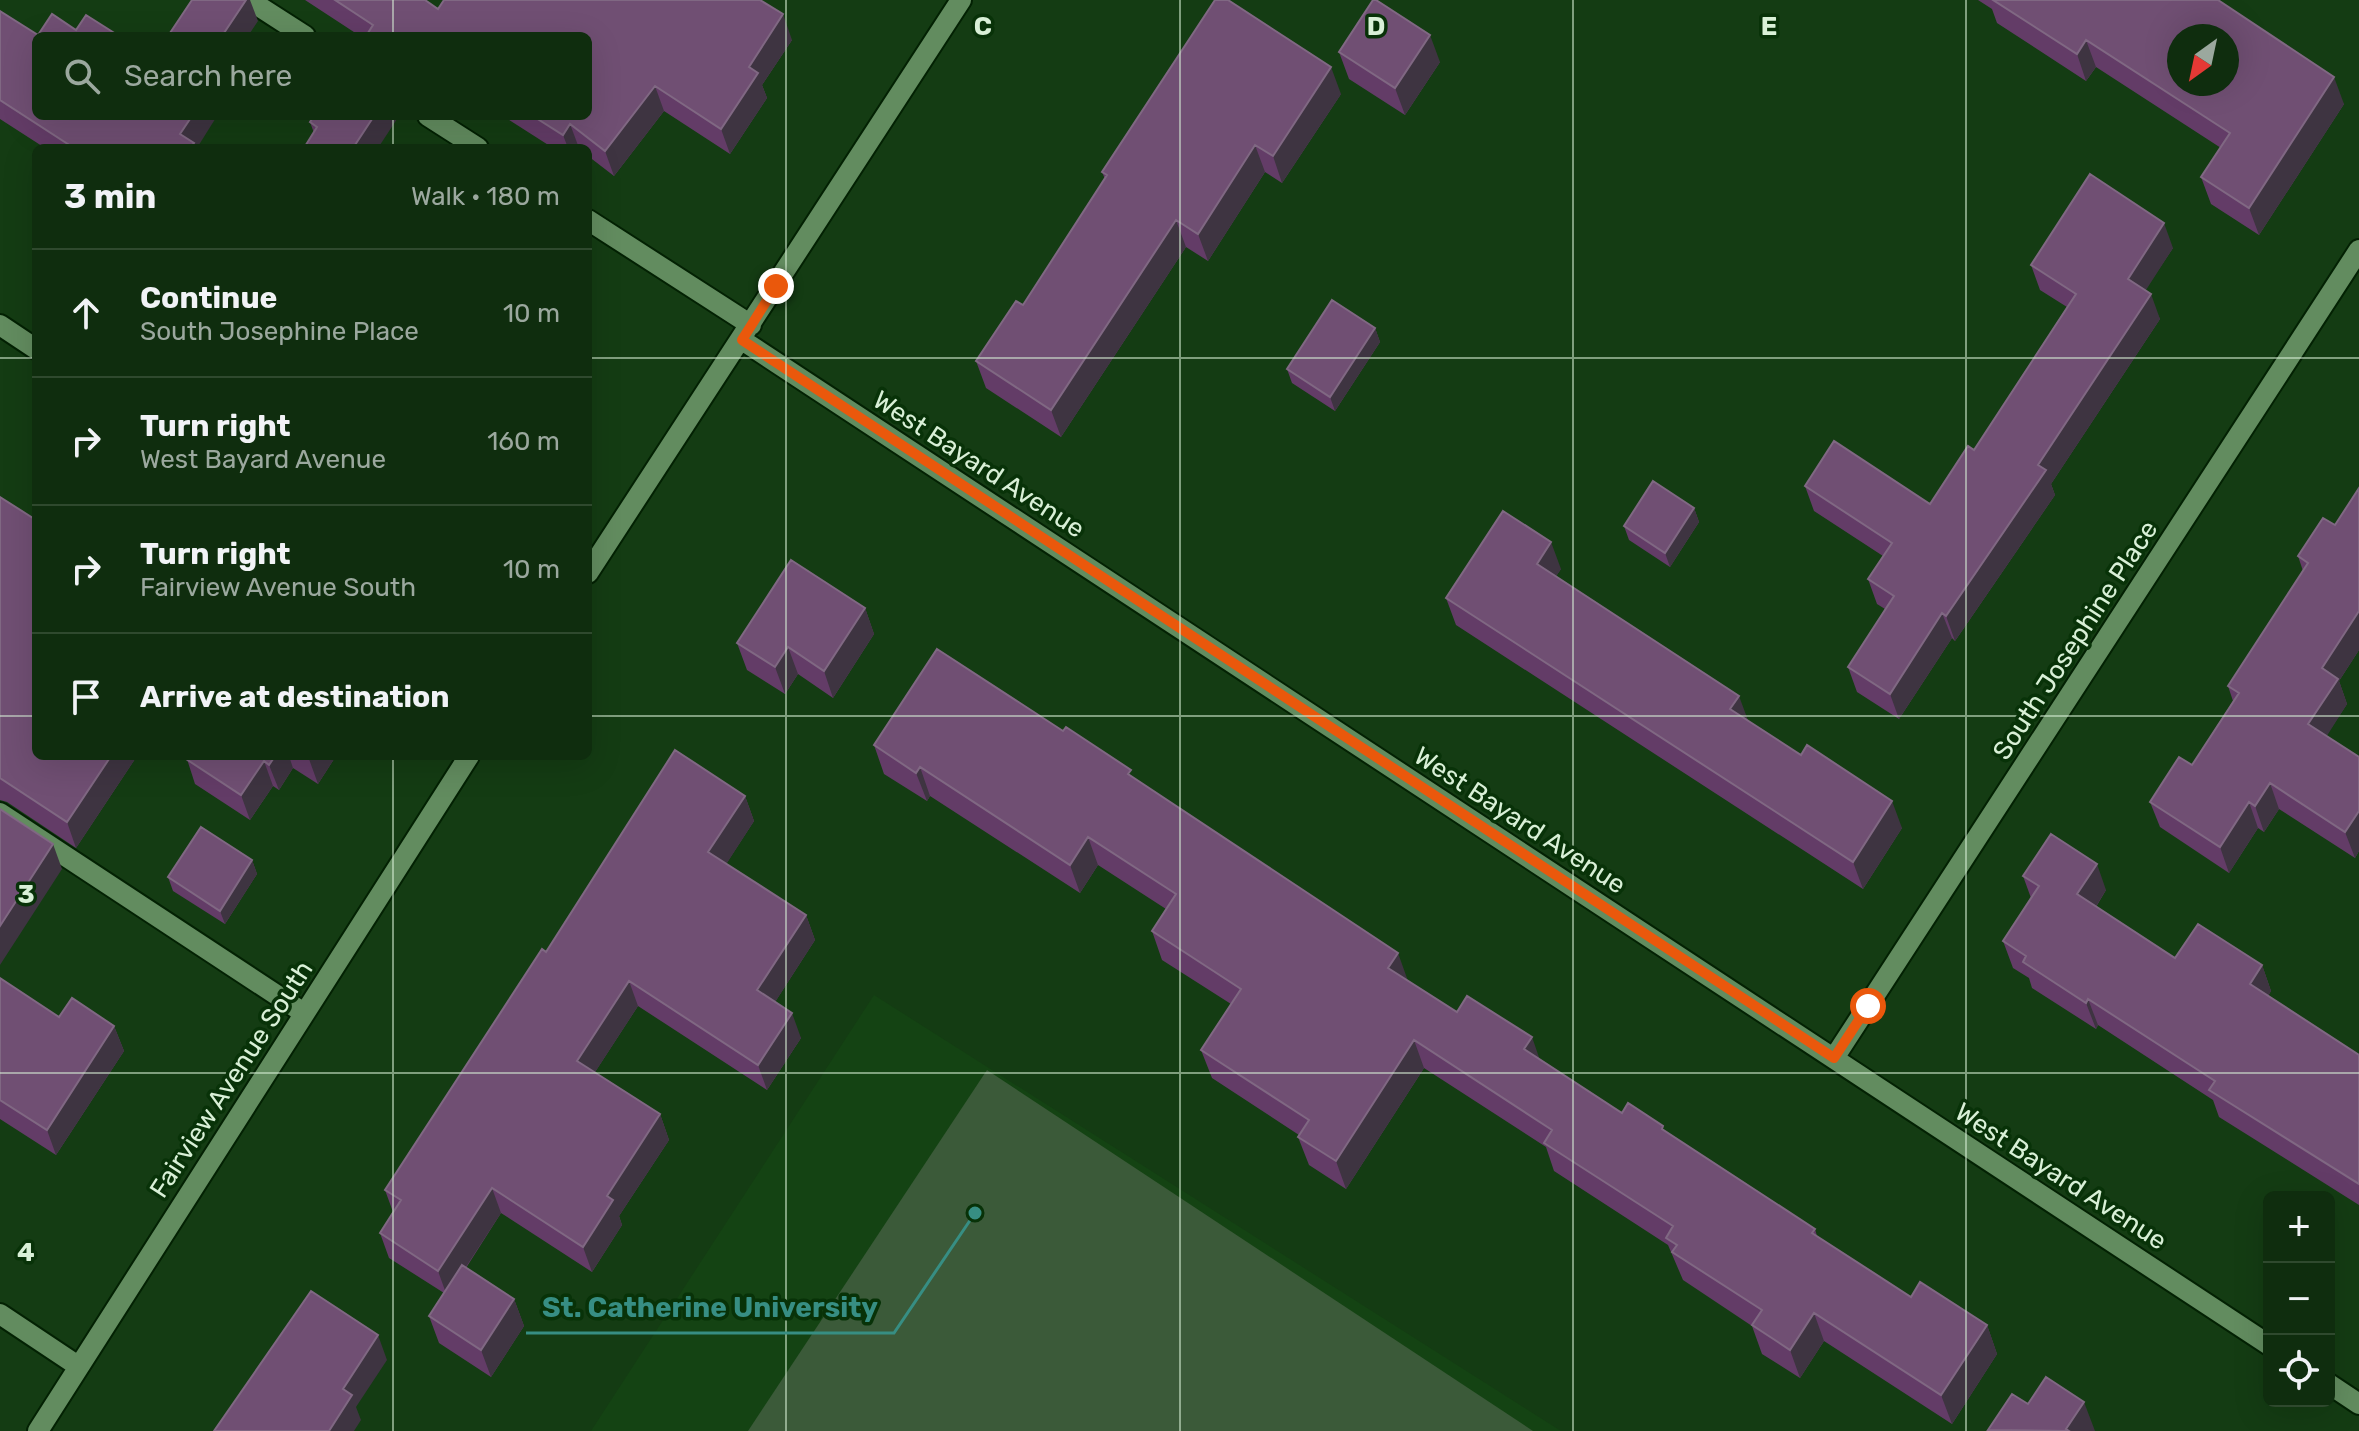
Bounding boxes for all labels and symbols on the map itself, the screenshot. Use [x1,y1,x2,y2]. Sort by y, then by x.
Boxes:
text: C [974,11,992,42]
text: D [1367,11,1385,42]
text: E [1761,11,1777,42]
north arrow [2167,24,2239,96]
route end [758,268,794,304]
street label: West Bayard Avenue [867,384,1090,544]
street label: South Josephine Place [1986,515,2164,766]
street label: West Bayard Avenue [1408,740,1631,900]
text: 3 [17,879,35,910]
street label: Fairview Avenue South [143,955,320,1203]
route start [1850,988,1886,1024]
street label: West Bayard Avenue [1949,1096,2172,1256]
text: 4 [17,1237,35,1268]
callout: St. Catherine University [526,1281,894,1333]
text: St. Catherine University [542,1291,878,1324]

